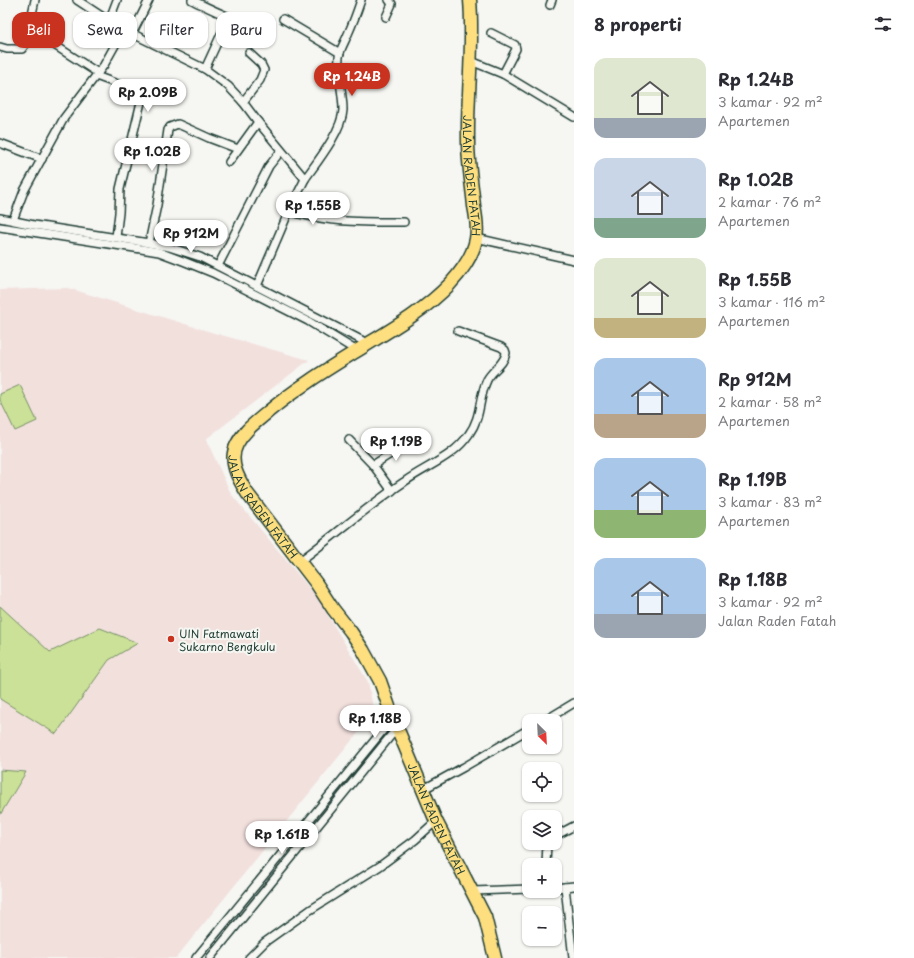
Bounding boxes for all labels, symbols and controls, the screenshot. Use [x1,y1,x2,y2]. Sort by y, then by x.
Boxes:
text: 8 properti [594,11,682,37]
chip: Beli [12,12,65,48]
chip: Sewa [73,12,137,48]
chip: Filter [145,12,208,48]
chip: Baru [216,12,276,48]
icon: filters [872,13,894,35]
pin: Rp 1.24B [311,63,393,97]
text: Rp 1.24B [323,66,381,85]
text: Rp 1.24B [718,66,794,92]
icon: home [626,74,674,122]
pin: Rp 2.09B [107,79,189,113]
text: Rp 2.09B [118,82,178,101]
text: 3 kamar · 92 m² [718,92,823,111]
text: Apartemen [718,111,790,130]
street label: JALAN RADEN FATAH [459,115,485,236]
pin: Rp 1.02B [111,138,193,172]
text: Rp 1.02B [123,141,181,160]
text: Rp 1.02B [718,166,793,192]
icon: home [626,174,674,222]
pin: Rp 1.55B [272,192,354,226]
text: 2 kamar · 76 m² [718,192,821,211]
text: Rp 1.55B [285,195,341,214]
text: Apartemen [718,211,790,230]
pin: Rp 912M [154,220,228,254]
text: Rp 912M [163,223,219,242]
text: Rp 1.55B [718,266,792,292]
icon: home [626,274,674,322]
text: 3 kamar · 116 m² [718,292,826,311]
text: Apartemen [718,311,790,330]
text: Rp 912M [718,366,792,392]
icon: home [626,374,674,422]
text: 2 kamar · 58 m² [718,392,822,411]
text: Apartemen [718,411,790,430]
pin: Rp 1.19B [355,428,437,462]
text: Rp 1.19B [370,431,422,450]
street label: JALAN RADEN FATAH [225,455,303,562]
text: Rp 1.19B [718,466,787,492]
icon: home [626,474,674,522]
text: 3 kamar · 83 m² [718,492,822,511]
text: Apartemen [718,511,790,530]
text: Rp 1.18B [718,566,787,592]
icon: home [626,574,674,622]
text: 3 kamar · 92 m² [718,592,823,611]
text: Jalan Raden Fatah [718,611,836,630]
place label: UIN Fatmawati Sukarno Bengkulu [179,625,275,655]
marker: UIN Fatmawati Sukarno Bengkulu [166,634,176,644]
pin: Rp 1.18B [334,705,416,739]
text: Rp 1.18B [348,708,402,727]
north arrow [522,714,562,754]
map controls [522,714,562,946]
street label: JALAN RADEN FATAH [404,760,470,877]
button: locate [522,762,562,802]
button: layers [522,810,562,850]
pin: Rp 1.61B [241,821,323,855]
text: Rp 1.61B [254,824,310,843]
button: + [522,858,562,898]
button: − [522,906,562,946]

